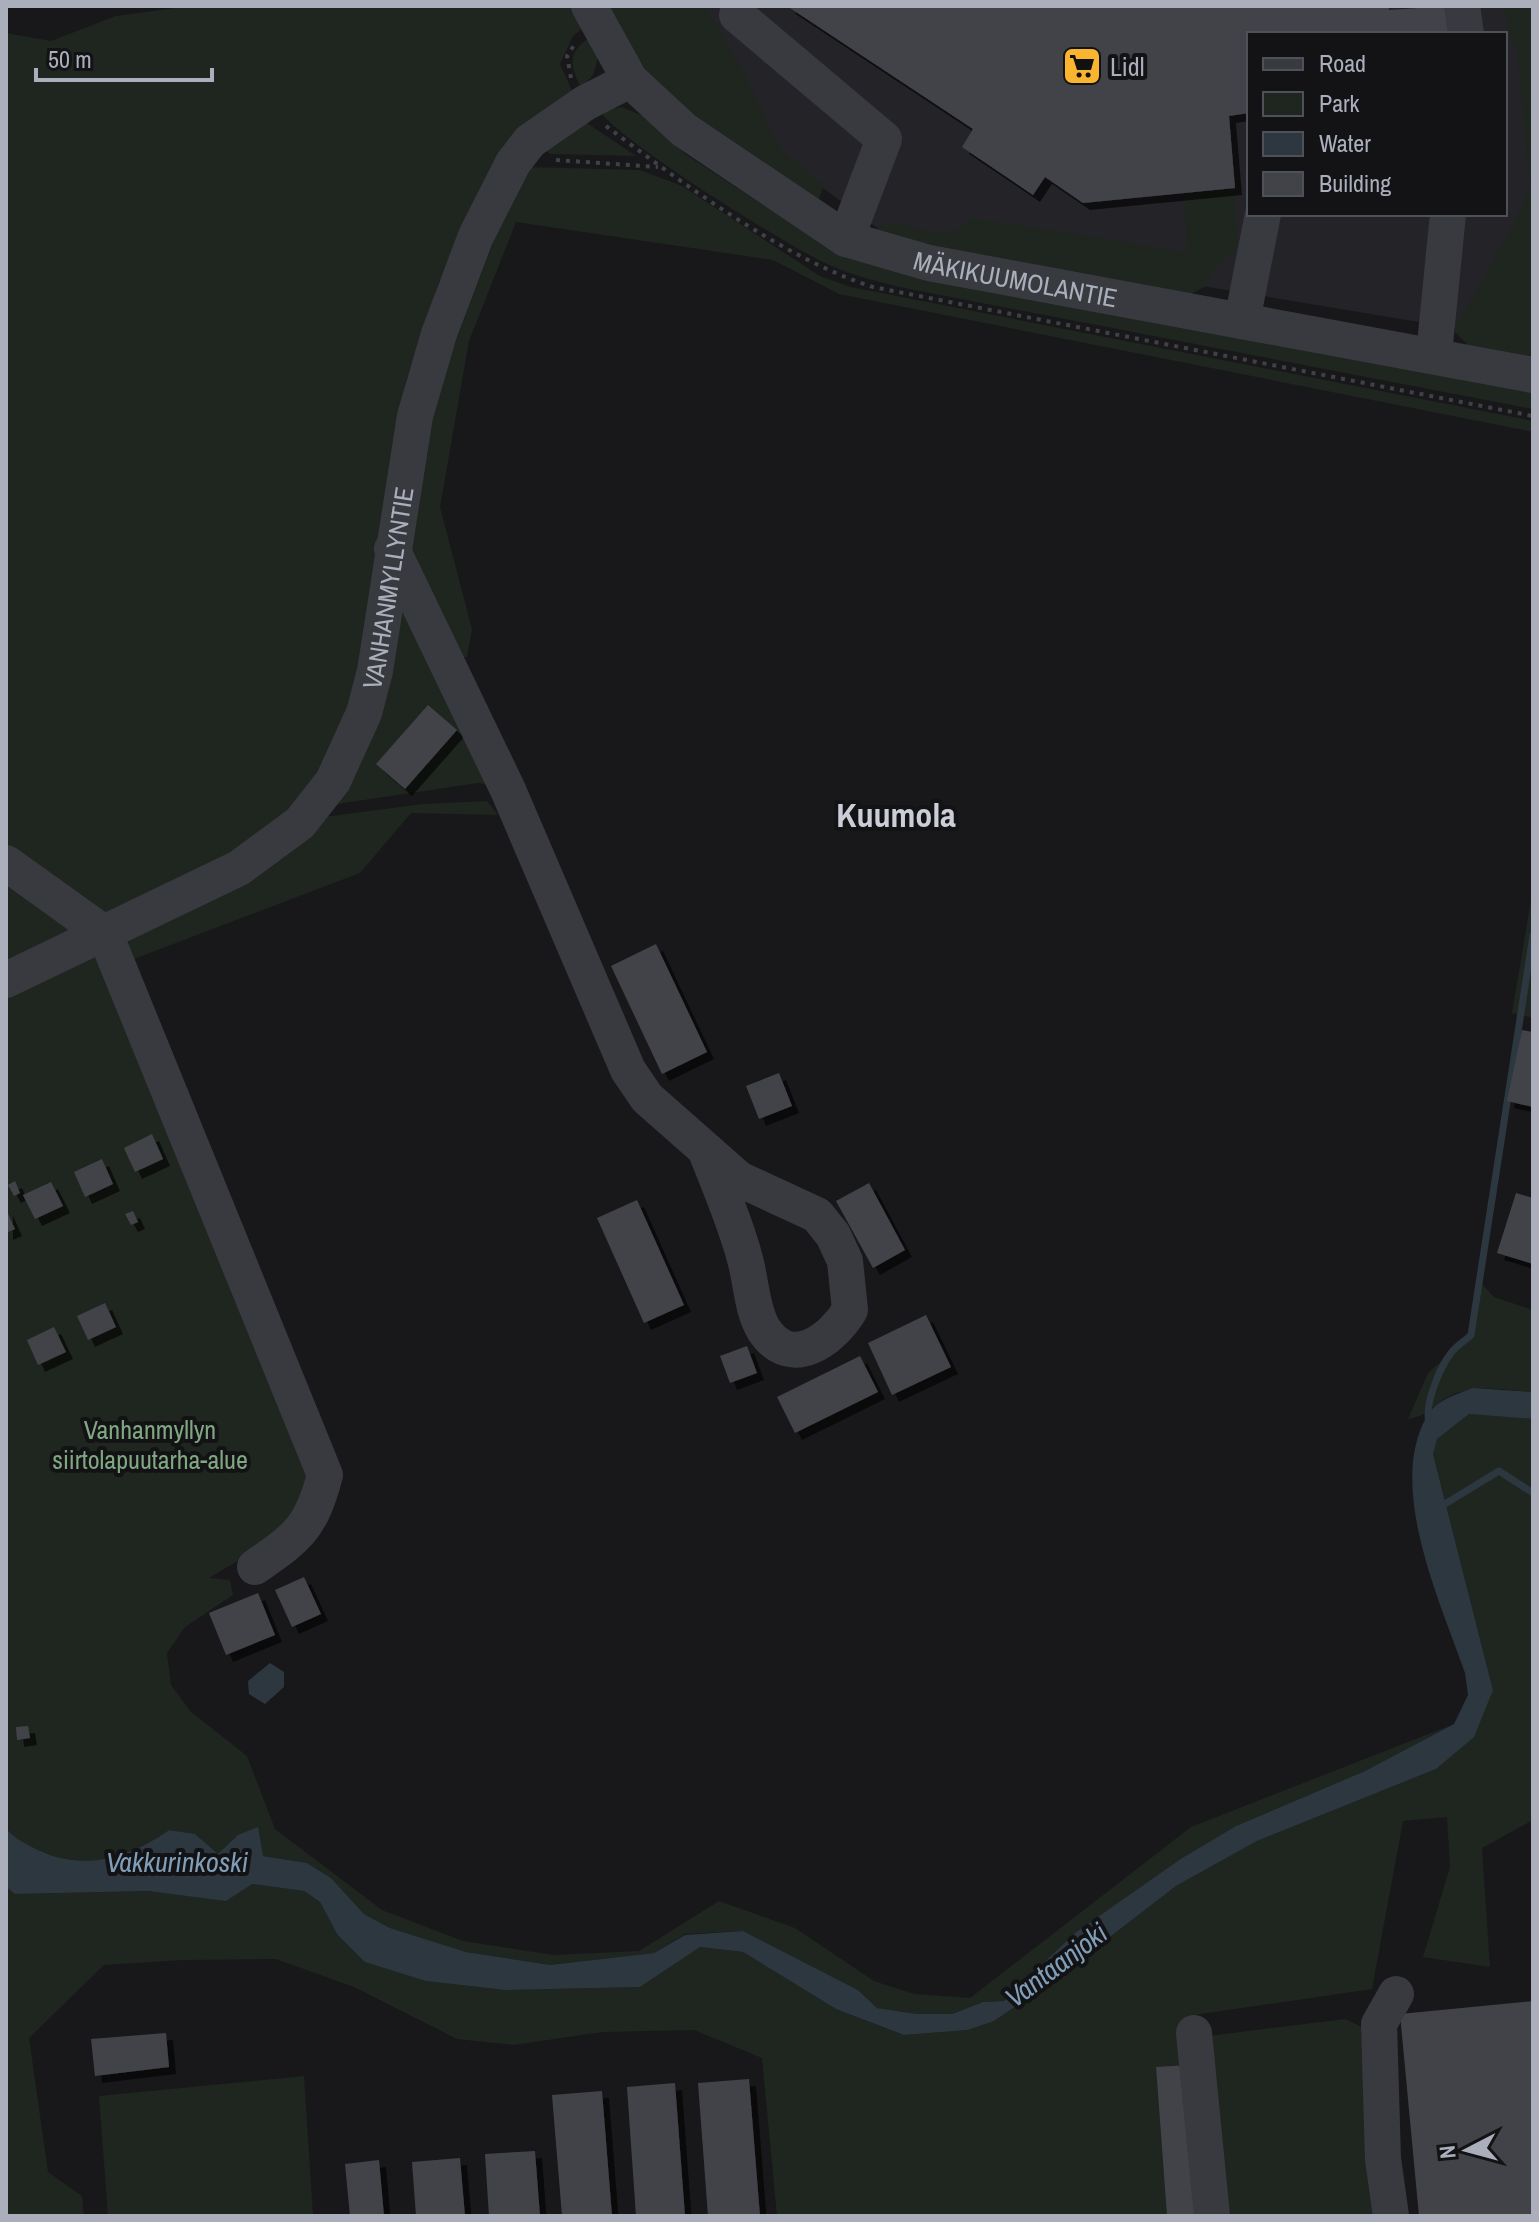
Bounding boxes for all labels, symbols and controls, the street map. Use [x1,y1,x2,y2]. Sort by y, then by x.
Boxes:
scale bar [36,32,212,82]
legend [1247,32,1507,216]
text: 50 m [48,43,92,75]
supermarket icon: Lidl [1061,45,1103,87]
text: Road [1319,47,1366,79]
place label: Lidl [1110,49,1144,84]
text: Park [1319,87,1360,119]
text: Water [1319,127,1371,159]
text: Building [1319,167,1391,199]
street label: MÄKIKUUMOLANTIE [910,242,1120,315]
street label: VANHANMYLLYNTIE [353,484,421,693]
district label: Kuumola [836,792,956,838]
park label: Vanhanmyllyn siirtolapuutarha-alue [52,1412,248,1477]
water label: Vakkurinkoski [106,1843,249,1881]
water label: Vantaanjoki [997,1914,1116,2016]
north arrow [1427,2110,1507,2190]
text: N [1432,2144,1463,2160]

